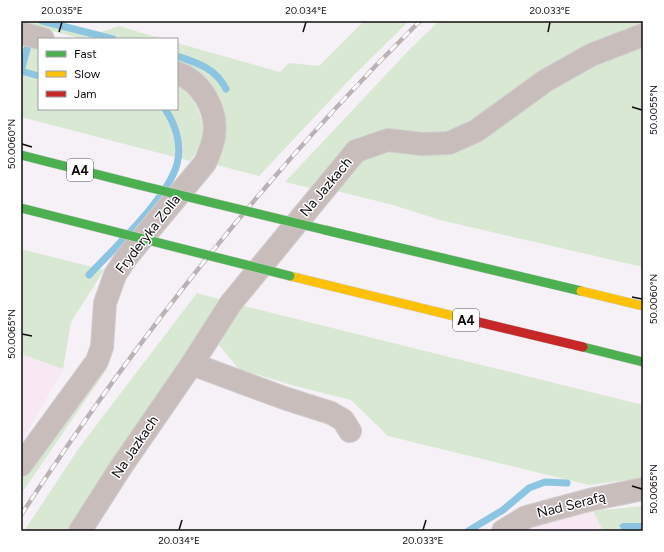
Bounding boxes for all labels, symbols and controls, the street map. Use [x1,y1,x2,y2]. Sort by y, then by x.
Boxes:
text: 20.035°E [41,4,83,17]
text: 20.034°E [285,4,327,17]
text: 20.033°E [530,4,571,17]
legend [38,38,178,110]
text: Fast [74,47,97,61]
text: Slow [74,67,101,81]
text: 50.0055°N [647,85,660,135]
text: Jam [74,87,97,101]
text: 50.0060°N [5,119,18,169]
street label: Na Jazkach [296,154,356,220]
road number: A4 [67,159,93,181]
street label: Fryderyka Zolla [112,191,184,277]
text: 50.0060°N [647,274,660,324]
text: 50.0065°N [5,309,18,359]
road number: A4 [453,309,479,331]
street label: Na Jazkach [108,412,162,482]
text: 50.0065°N [647,464,660,514]
street label: Nad Serafą [535,488,607,522]
text: 20.034°E [158,534,200,547]
text: 20.033°E [403,534,444,547]

